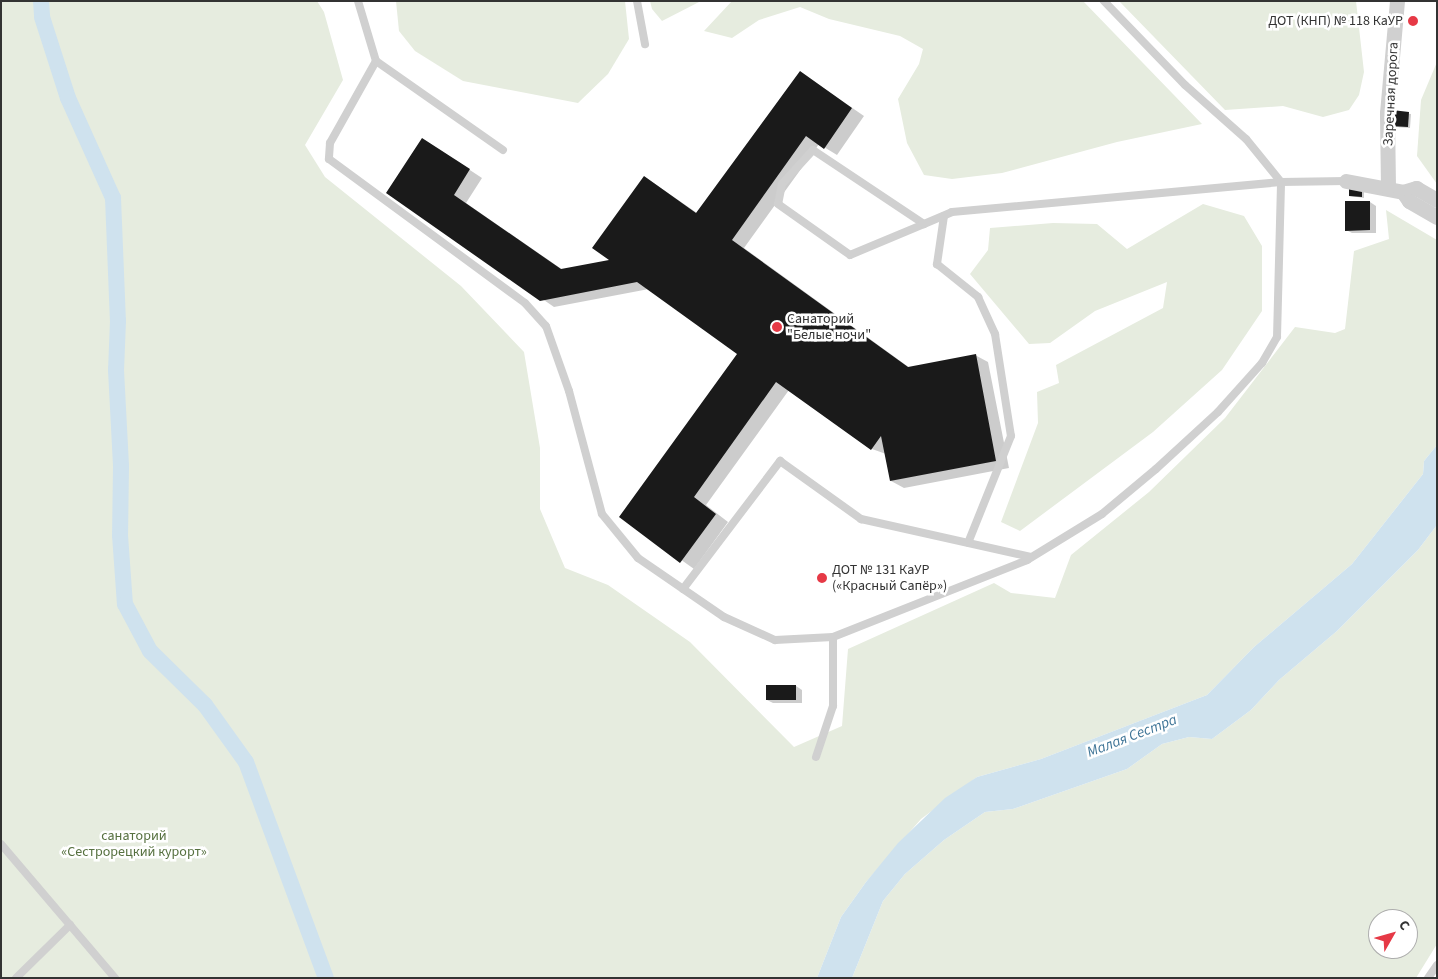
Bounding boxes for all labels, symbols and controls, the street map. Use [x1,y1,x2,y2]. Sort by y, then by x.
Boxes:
place label: ДОТ (КНП) № 118 КаУР [1268,13,1403,29]
marker: ДОТ (КНП) № 118 КаУР [1407,15,1419,27]
street label: Заречная дорога [1380,41,1402,147]
place label: Санаторий "Белые ночи" [787,311,871,344]
marker: Санаторий "Белые ночи" [771,321,783,333]
place label: ДОТ № 131 КаУР («Красный Сапёр») [832,562,947,594]
marker: ДОТ № 131 КаУР («Красный Сапёр») [816,572,828,584]
water label: Малая Сестра [1085,711,1179,761]
park label: санаторий «Сестрорецкий курорт» [61,828,207,860]
north arrow [1368,909,1418,959]
text: С [1394,916,1414,935]

